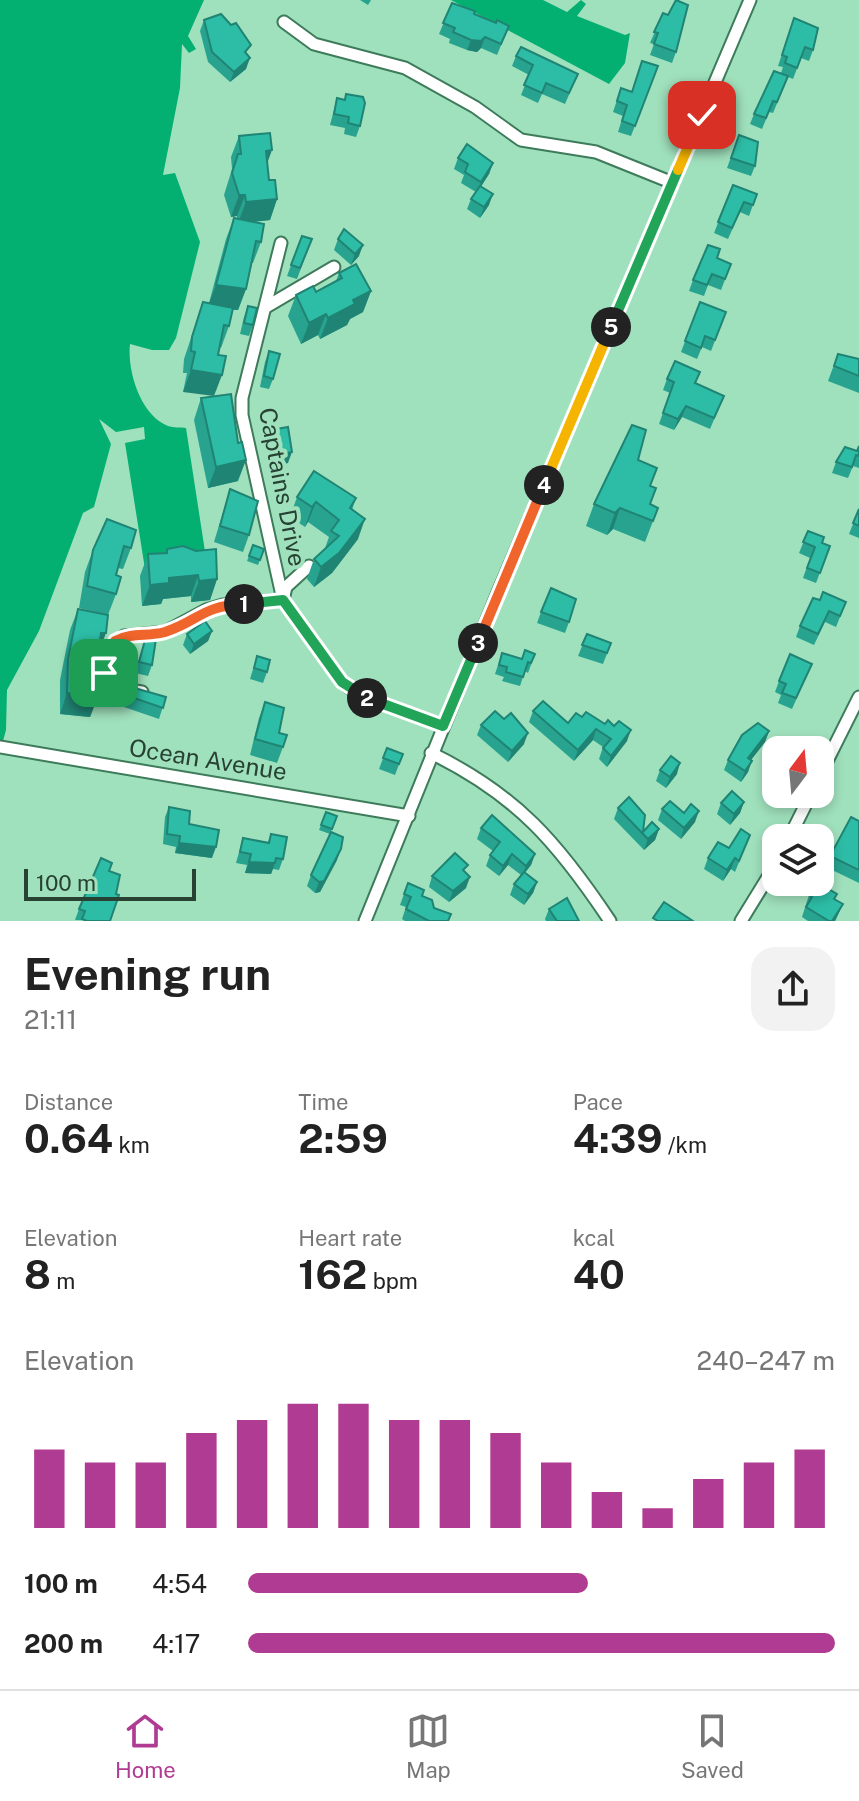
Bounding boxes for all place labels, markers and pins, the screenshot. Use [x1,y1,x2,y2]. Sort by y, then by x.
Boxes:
pin [668,81,736,149]
pin: 5 [591,307,631,347]
pin: 4 [524,465,564,505]
pin: 1 [224,584,264,624]
pin: 3 [458,623,498,663]
pin [70,639,138,707]
pin: 2 [347,678,387,718]

